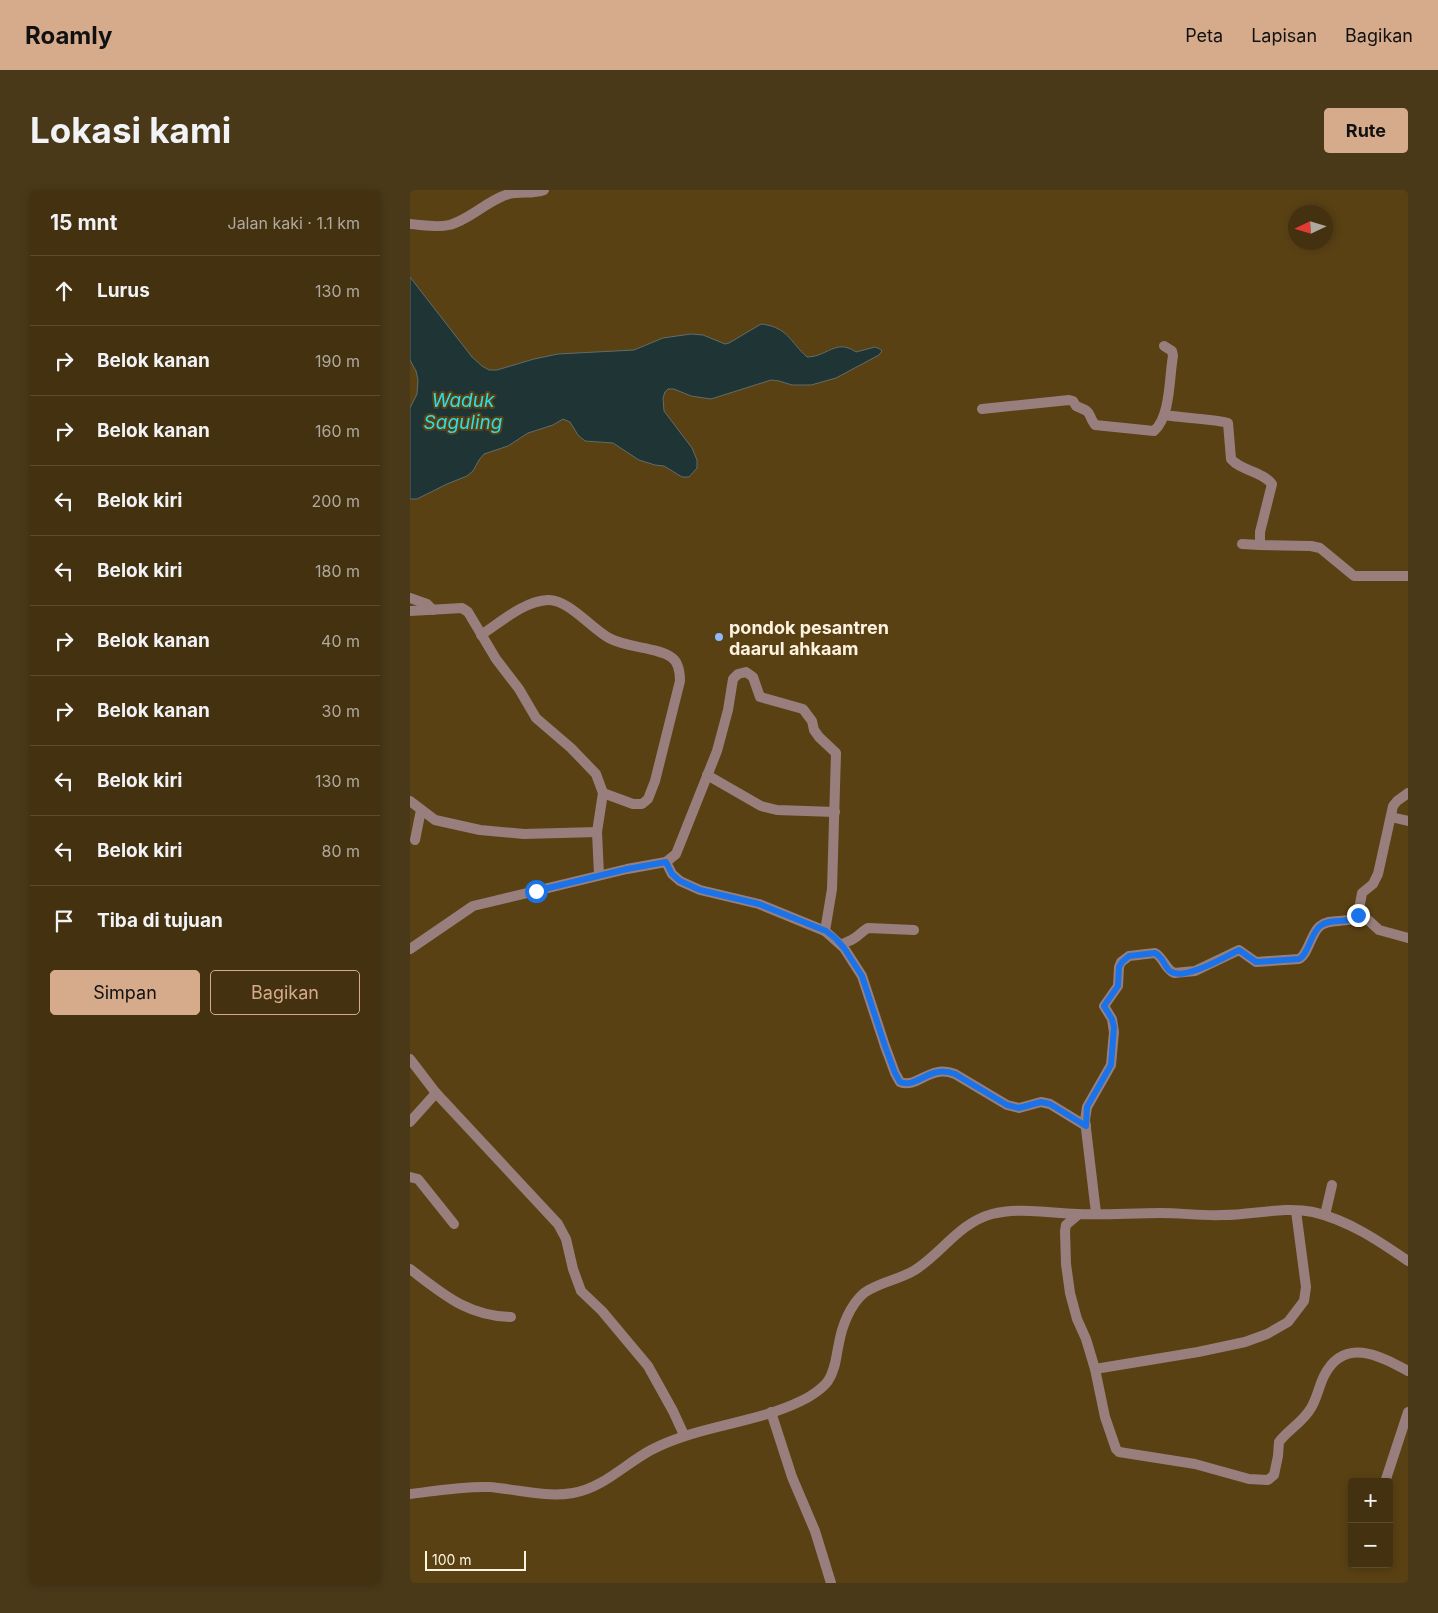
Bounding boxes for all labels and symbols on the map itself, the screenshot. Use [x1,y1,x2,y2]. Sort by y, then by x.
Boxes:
north arrow [1288,205,1333,250]
water label: Waduk Saguling [424,389,503,434]
place label: pondok pesantren daarul ahkaam [729,617,889,659]
marker: pondok pesantren daarul ahkaam [713,631,725,643]
route start [525,880,548,903]
route end [1347,904,1370,927]
scale bar [425,1548,526,1571]

